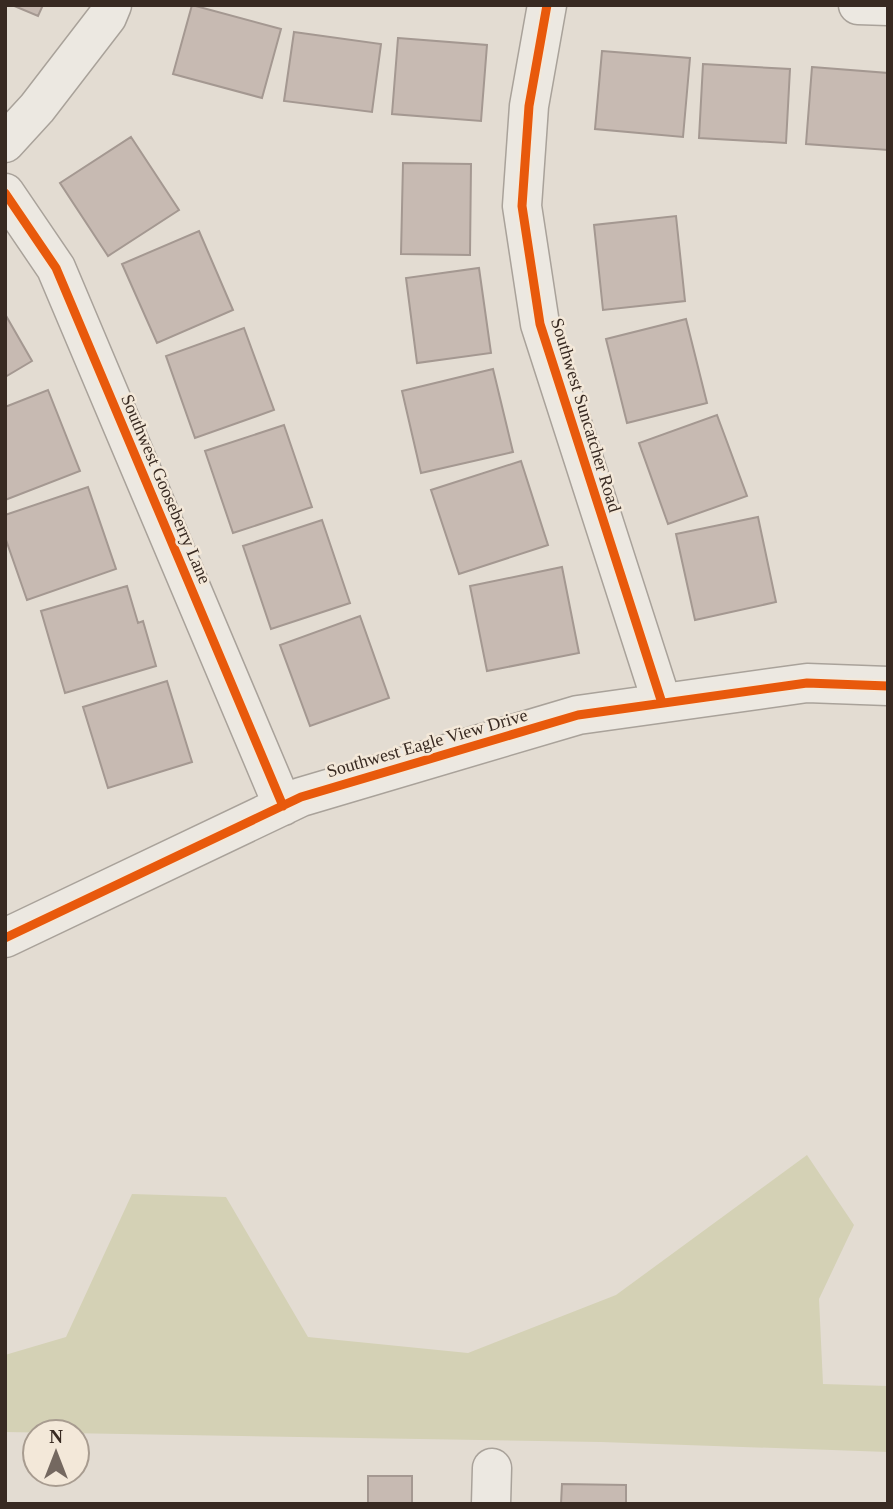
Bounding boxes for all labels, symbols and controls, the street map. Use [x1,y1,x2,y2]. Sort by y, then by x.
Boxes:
street label: Southwest Suncatcher Road [547,316,625,514]
street label: Southwest Gooseberry Lane [117,391,215,587]
street label: Southwest Eagle View Drive [324,705,530,781]
north arrow [21,1418,91,1488]
text: N [49,1426,63,1447]

